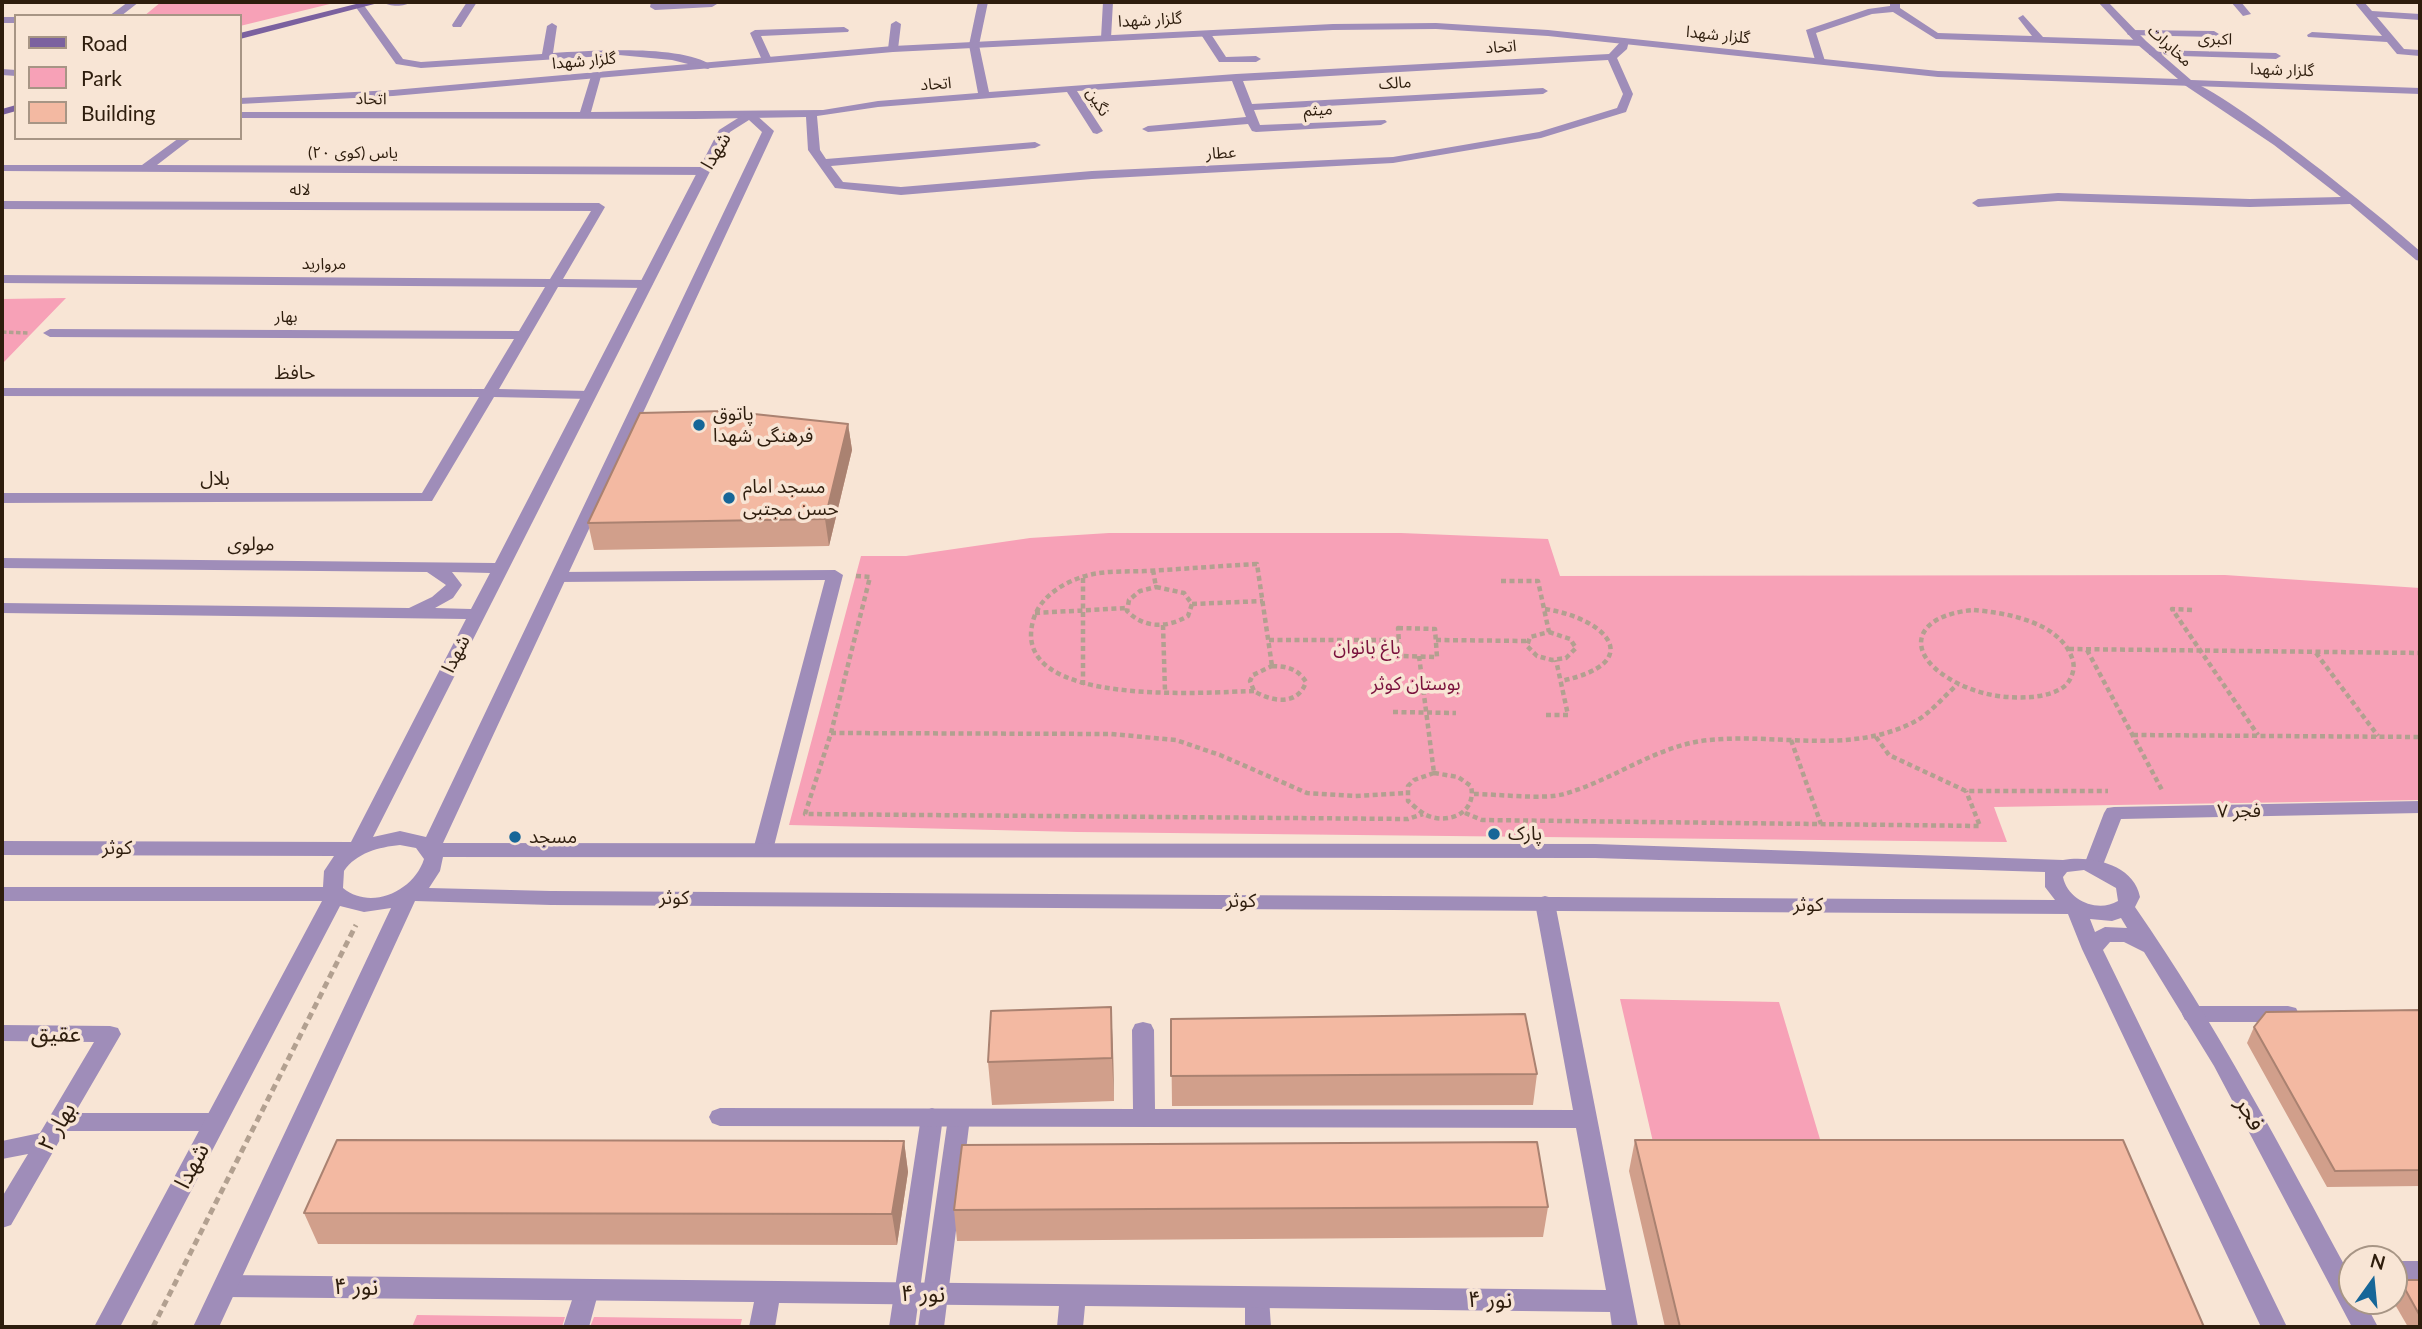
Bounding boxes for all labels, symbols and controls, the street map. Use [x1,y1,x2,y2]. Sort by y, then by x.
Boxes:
street label: گلزار شهدا [1118,9,1182,31]
legend [14,14,242,140]
street label: مخابرات [2144,21,2196,71]
street label: گلزار شهدا [1685,22,1751,48]
street label: اکبری [2197,29,2233,49]
text: Road [81,30,128,55]
street label: اتحاد [1485,36,1517,58]
street label: گلزار شهدا [551,49,617,73]
street label: گلزار شهدا [2250,59,2314,81]
text: Park [81,65,122,90]
street label: اتحاد [920,73,952,95]
street label: مالک [1378,73,1412,93]
street label: نگین [1082,84,1114,120]
street label: اتحاد [355,89,387,109]
text: Building [81,100,156,125]
street label: میثم [1303,100,1333,120]
street label: شهدا [696,128,736,174]
street label: یاس (کوی ۲۰) [308,143,398,163]
street label: عطار [1206,143,1236,163]
street label: لاله [289,180,311,200]
street label: مروارید [302,254,346,274]
street label: بهار [275,307,297,327]
street label: حافظ [274,362,316,384]
place label: پاتوق فرهنگی شهدا [713,403,813,447]
marker: پاتوق فرهنگی شهدا [691,417,707,433]
street label: بلال [200,468,230,490]
place label: مسجد امام حسن مجتبی [743,476,839,520]
marker: مسجد امام حسن مجتبی [721,490,737,506]
street label: مولوی [227,532,275,556]
street label: شهدا [437,631,475,677]
park label: باغ بانوان [1333,637,1401,659]
park label: بوستان کوثر [1371,673,1461,695]
street label: فجر ۷ [2217,799,2261,823]
place label: پارک [1508,823,1542,845]
place label: مسجد [529,826,577,848]
marker: پارک [1486,826,1502,842]
marker: مسجد [507,829,523,845]
street label: کوثر [102,837,132,859]
street label: کوثر [659,887,689,909]
street label: کوثر [1226,890,1256,912]
street label: کوثر [1793,894,1823,916]
street label: عقیق [31,1020,81,1048]
street label: فجر [2230,1092,2270,1136]
street label: بهار ۲ [32,1098,82,1156]
street label: شهدا [169,1139,215,1193]
north arrow [2338,1245,2408,1315]
text: N [2368,1248,2388,1274]
street label: نور ۴ [333,1273,379,1301]
street label: نور ۴ [900,1280,946,1308]
street label: نور ۴ [1467,1286,1513,1314]

